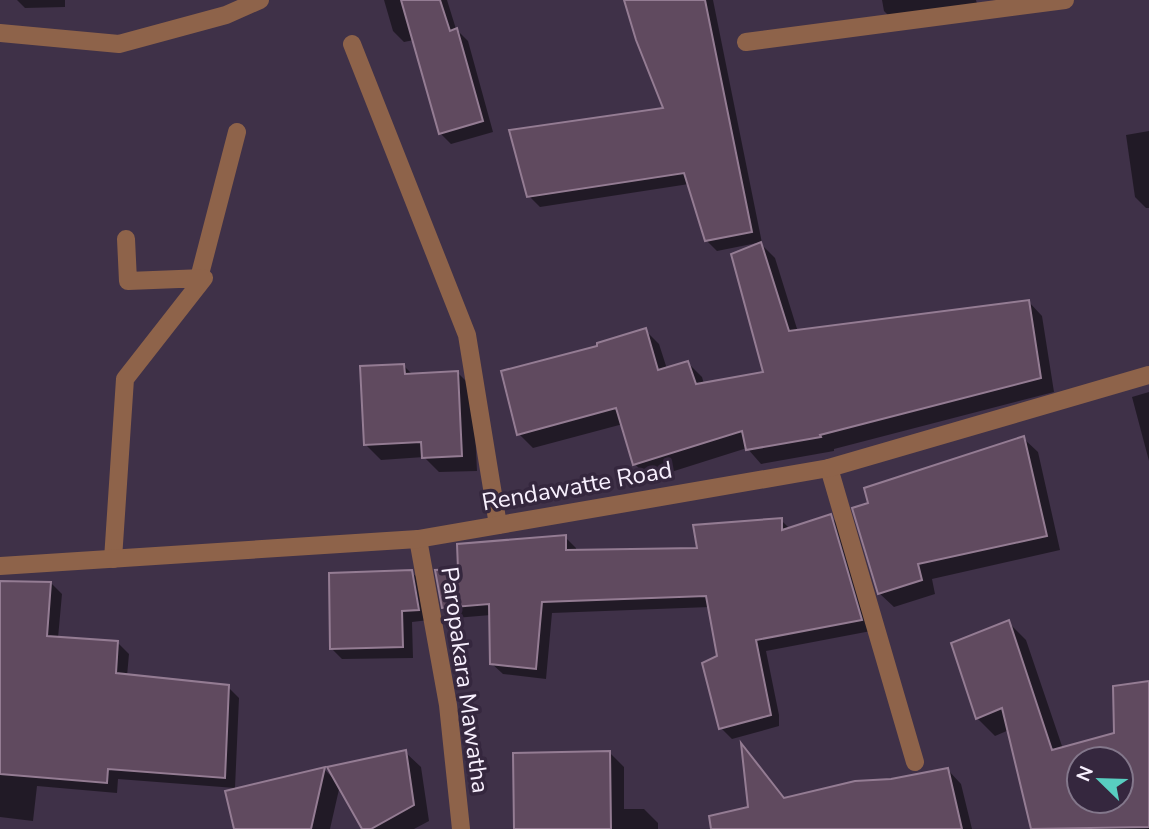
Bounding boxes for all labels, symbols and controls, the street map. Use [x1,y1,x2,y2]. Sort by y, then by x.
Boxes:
street label: Rendawatte Road [479,454,675,518]
street label: Paropakara Mawatha [433,565,497,795]
north arrow [1065,745,1135,815]
text: N [1071,762,1100,785]

